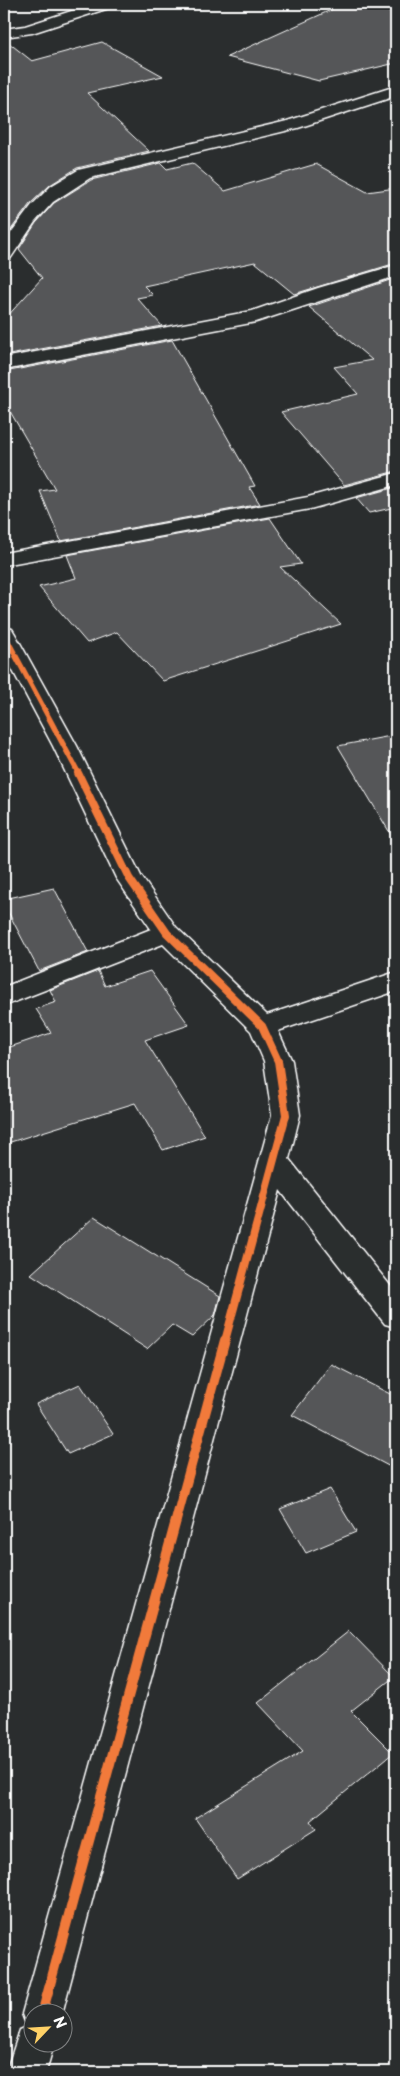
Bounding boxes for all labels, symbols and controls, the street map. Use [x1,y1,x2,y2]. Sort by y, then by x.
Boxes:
north arrow [22,2004,72,2054]
text: N [48,2013,72,2032]

